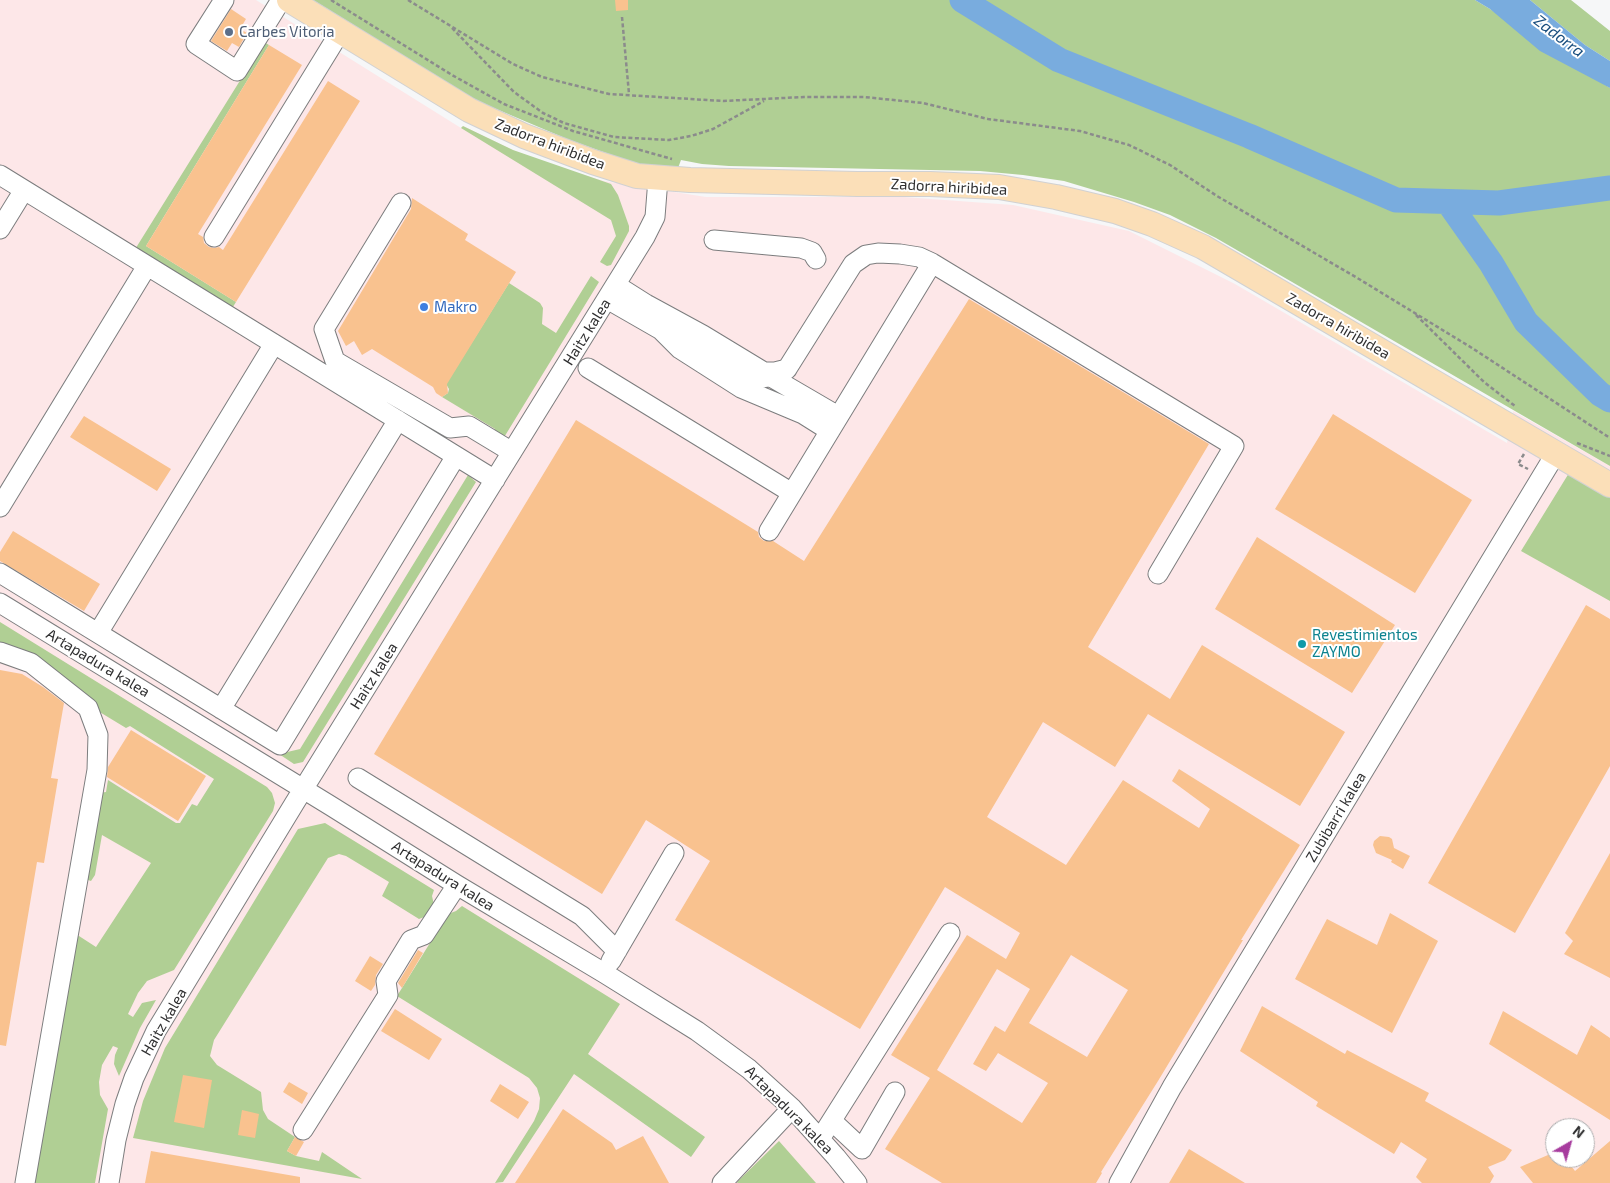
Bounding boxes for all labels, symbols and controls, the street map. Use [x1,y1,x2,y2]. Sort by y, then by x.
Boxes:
water label: Zadorra [1530,11,1588,61]
place label: Carbes Vitoria [239,23,334,41]
marker: Carbes Vitoria [223,26,235,38]
street label: Zadorra hiribidea [492,115,608,173]
street label: Zadorra hiribidea [890,175,1008,199]
street label: Zadorra hiribidea [1283,289,1393,363]
street label: Haitz kalea [559,295,615,369]
place label: Makro [434,298,477,316]
marker: Makro [418,301,430,313]
street label: Artapadura kalea [43,625,153,701]
place label: Revestimientos ZAYMO [1312,626,1418,661]
marker: Revestimientos ZAYMO [1296,638,1308,650]
street label: Haitz kalea [346,639,402,713]
street label: Zubibarri kalea [1302,769,1370,865]
street label: Artapadura kalea [388,837,498,915]
street label: Haitz kalea [137,985,191,1059]
street label: Artapadura kalea [741,1062,837,1158]
north arrow [1545,1118,1595,1168]
text: N [1570,1122,1588,1141]

